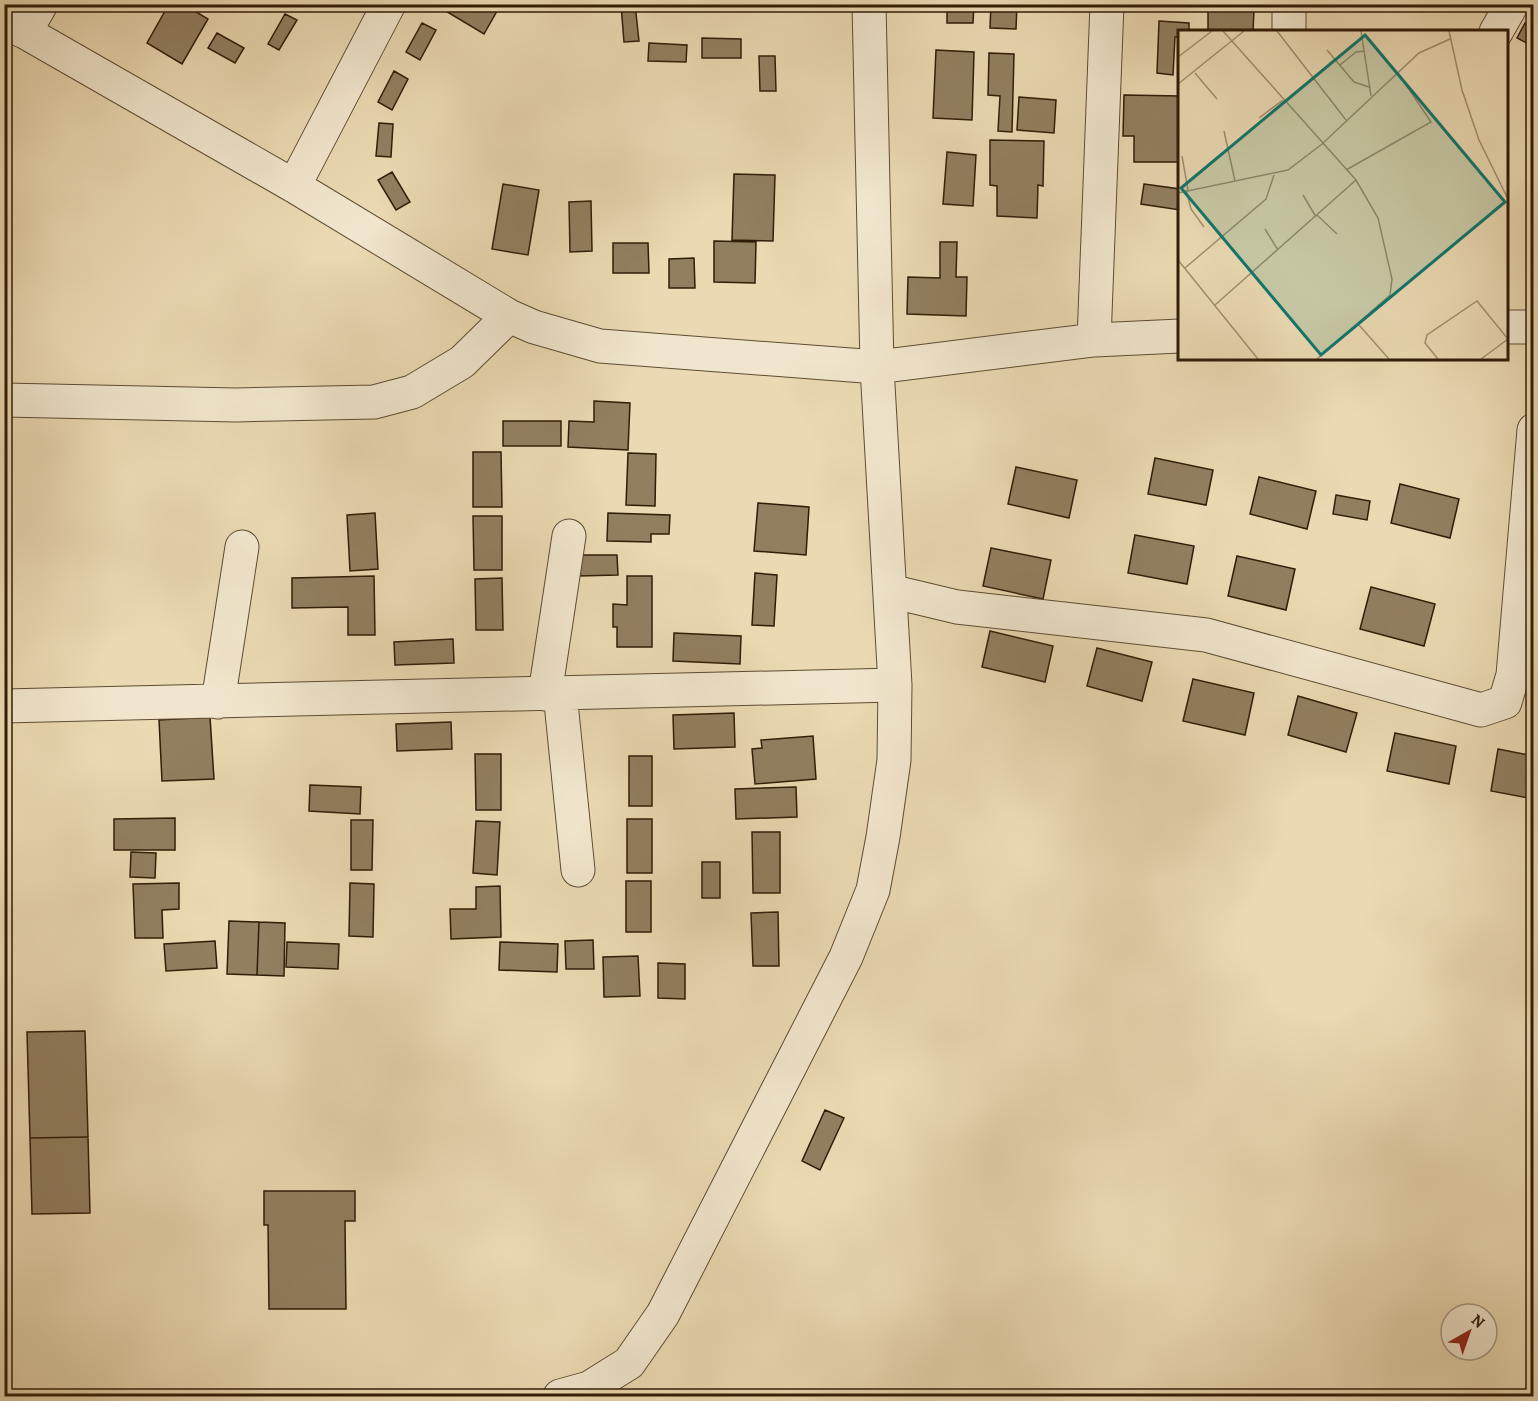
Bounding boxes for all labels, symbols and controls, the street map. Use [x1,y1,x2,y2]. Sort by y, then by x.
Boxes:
inset map [1178,30,1508,360]
north arrow [1439,1302,1499,1362]
text: N [1466,1309,1490,1334]

